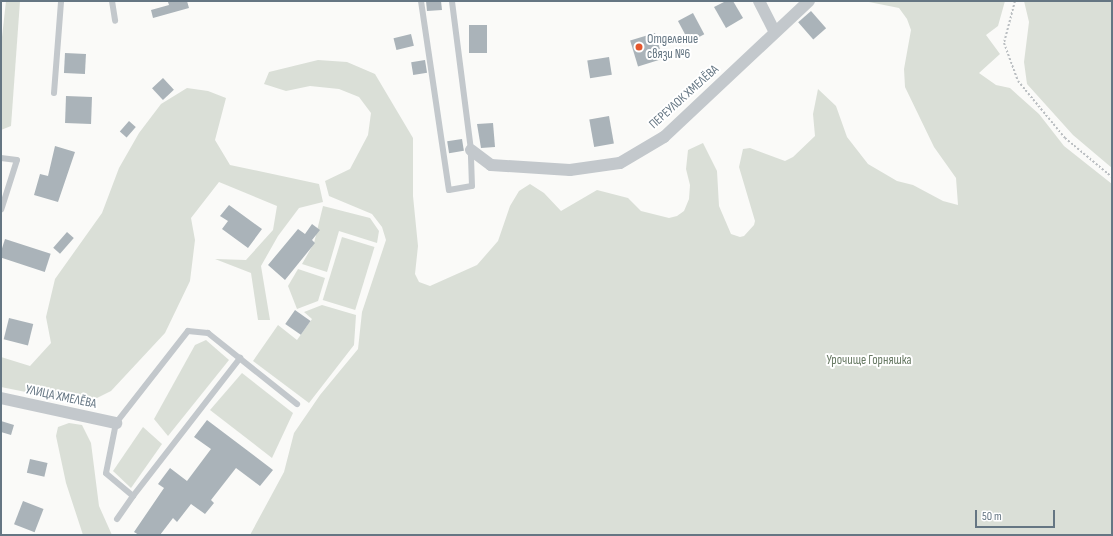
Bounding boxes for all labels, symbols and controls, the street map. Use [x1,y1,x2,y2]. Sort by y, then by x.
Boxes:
place label: Отделение связи №6 [647,32,698,63]
marker: Отделение связи №6 [634,42,644,52]
street label: ПЕРЕУЛОК ХМЕЛЁВА [646,62,722,132]
park label: Урочище Горняшка [826,352,912,368]
street label: УЛИЦА ХМЕЛЁВА [24,382,98,412]
scale bar [977,502,1057,528]
text: 50 m [982,509,1002,524]

